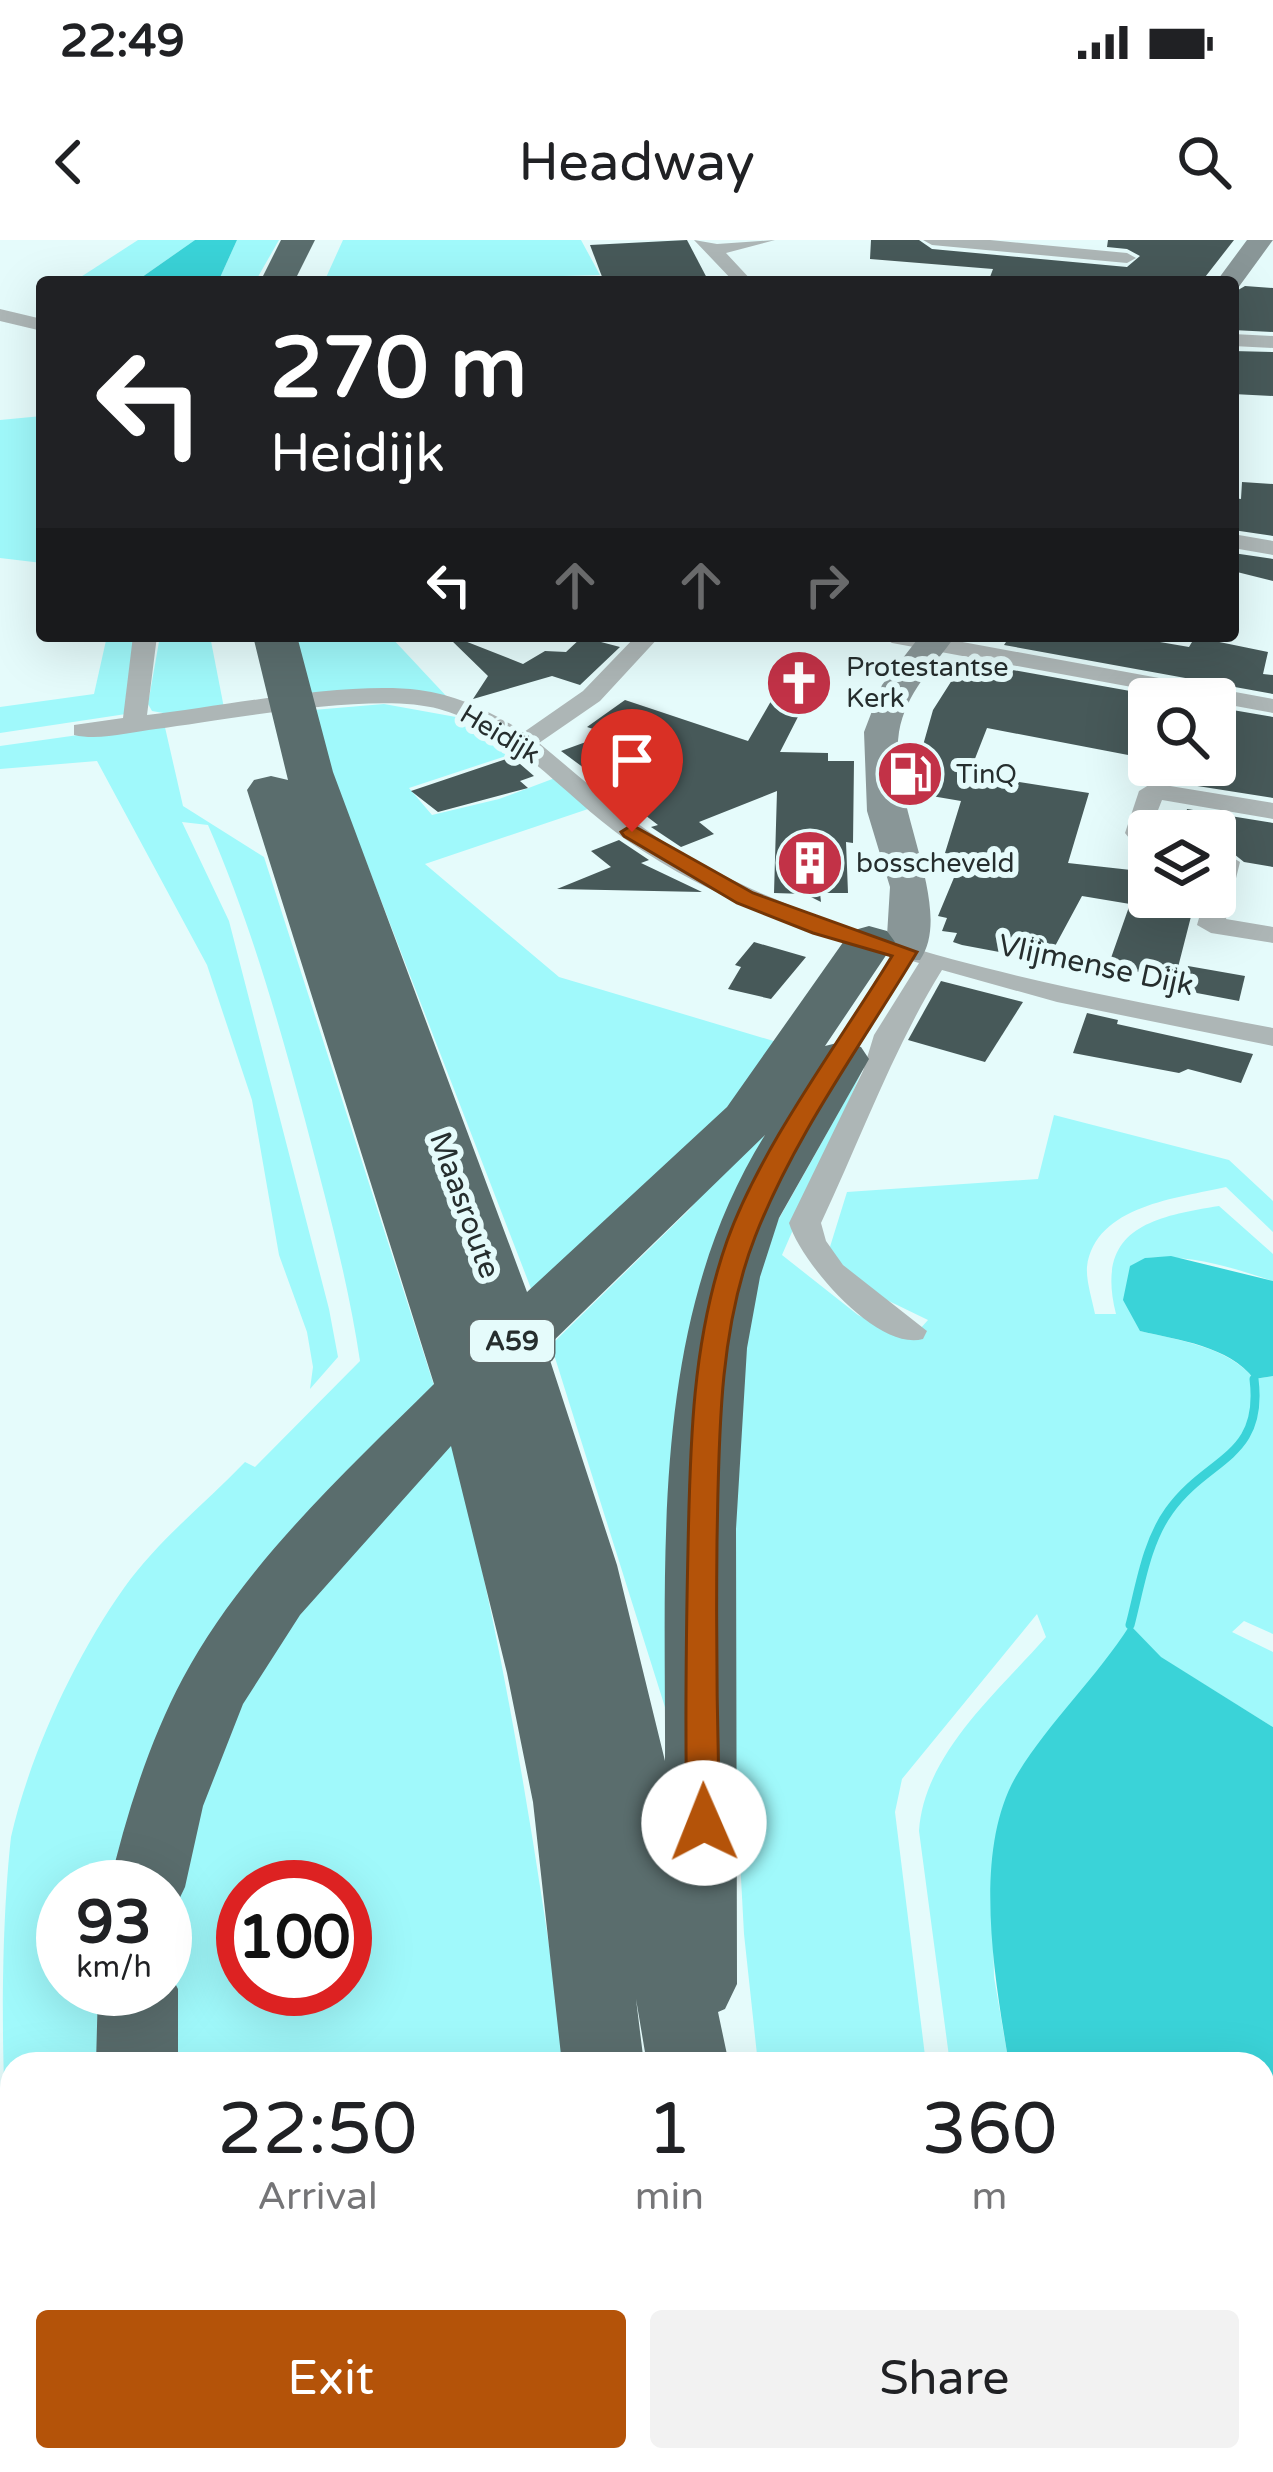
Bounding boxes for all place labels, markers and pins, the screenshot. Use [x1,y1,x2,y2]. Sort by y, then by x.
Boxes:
church icon: Protestantse Kerk [764,648,834,718]
place label: Protestantse Kerk [846,651,1009,715]
pin [581,709,683,832]
fuel station icon: TinQ [875,739,945,809]
place label: TinQ [956,758,1017,791]
building icon: bosscheveld [775,828,845,898]
place label: bosscheveld [856,847,1015,880]

